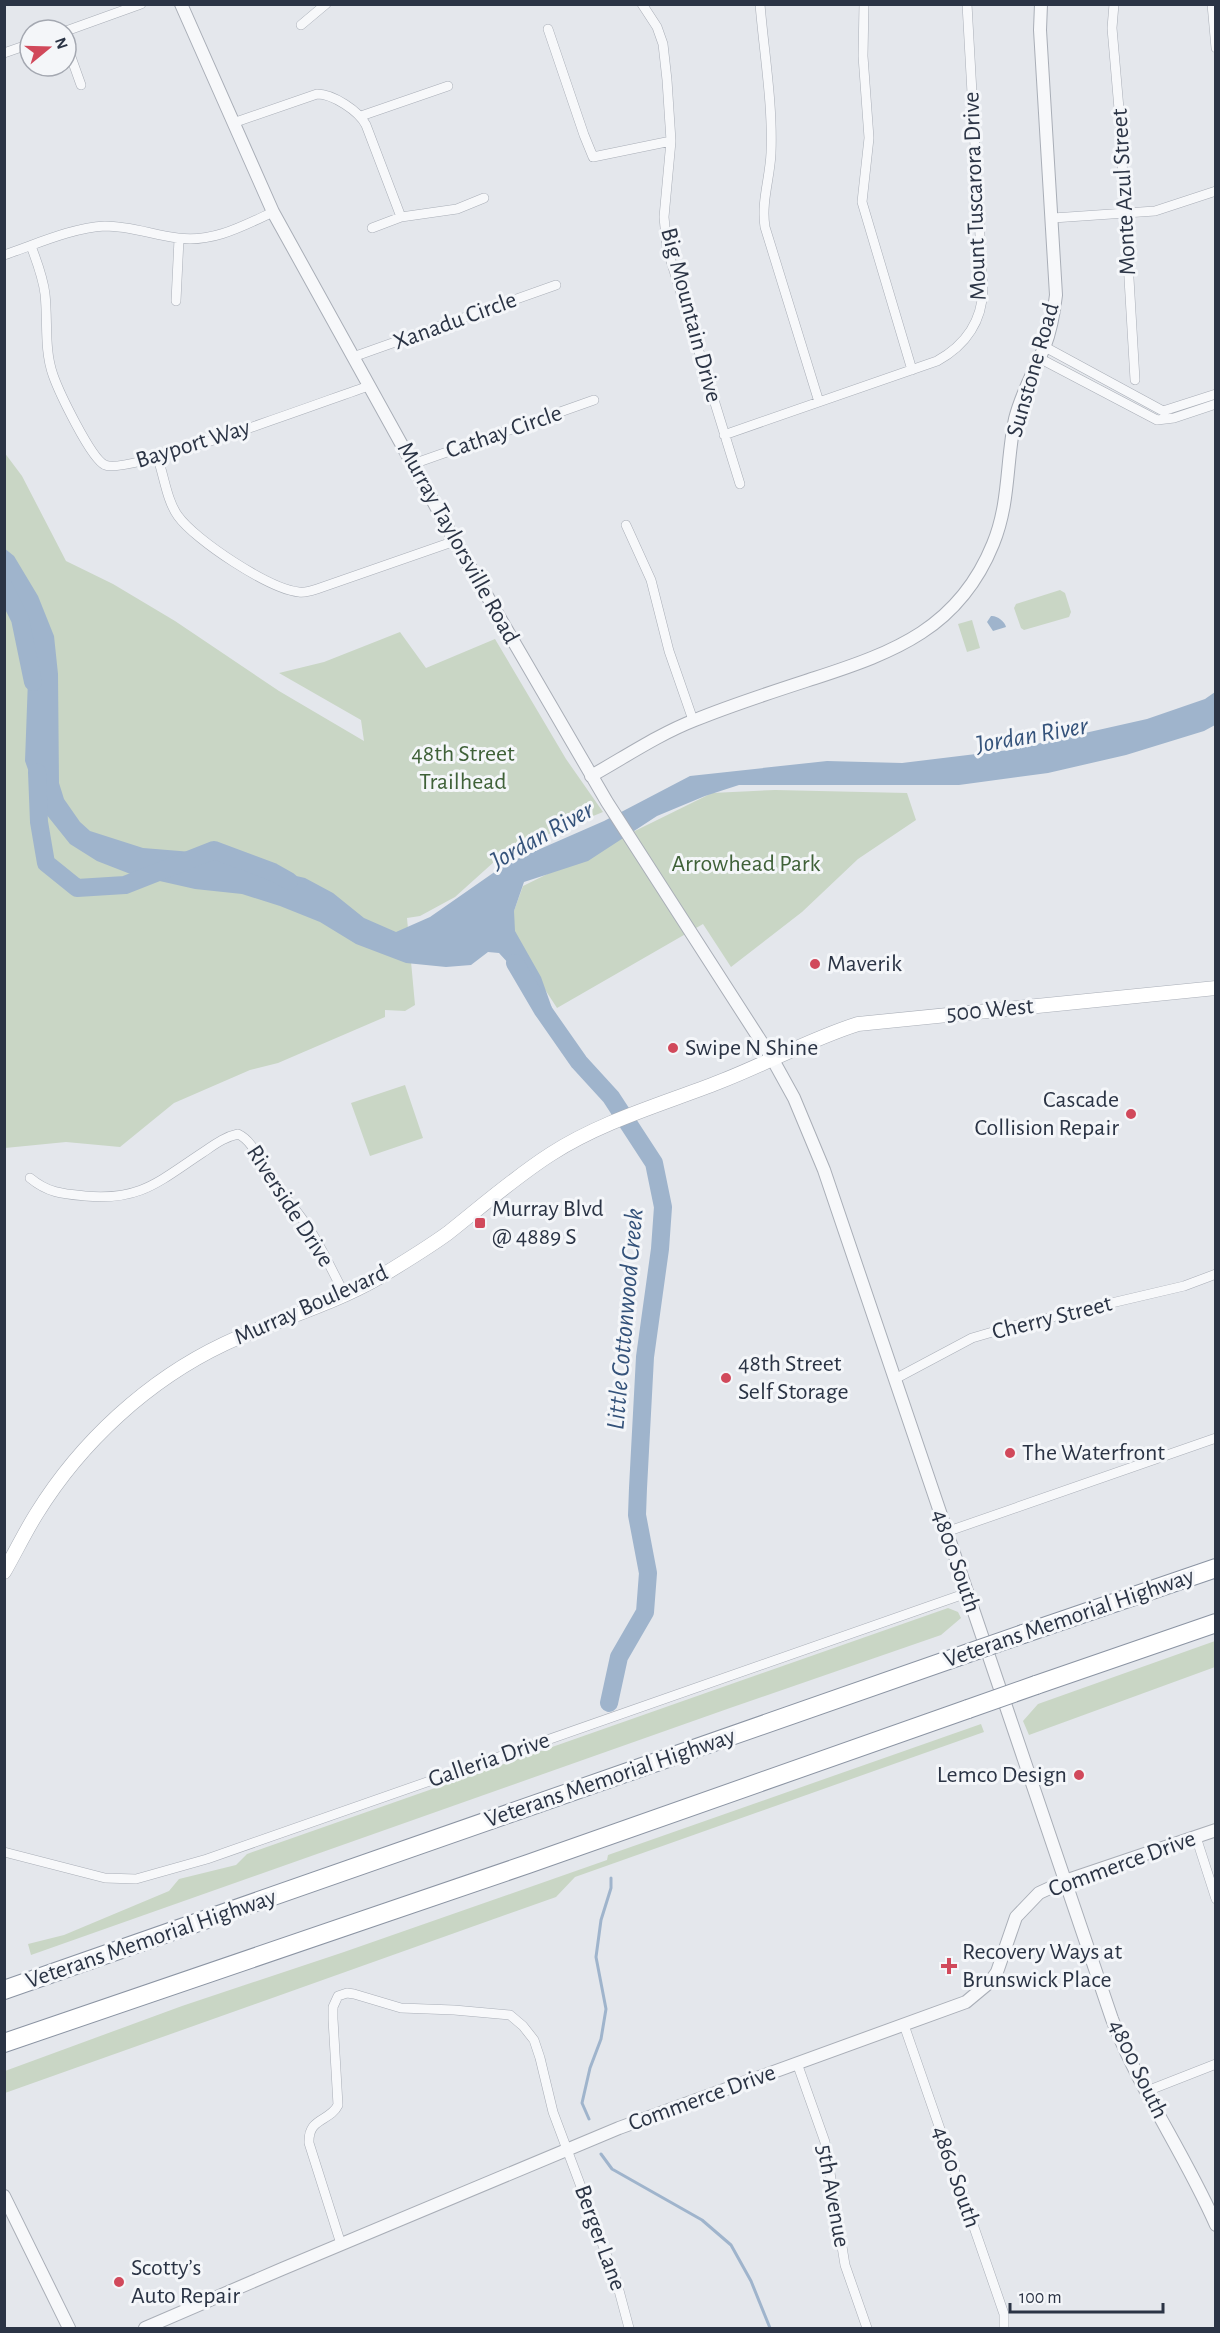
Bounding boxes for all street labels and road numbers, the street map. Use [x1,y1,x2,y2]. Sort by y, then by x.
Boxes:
street label: Mount Tuscarora Drive [959,91,991,301]
street label: Monte Azul Street [1108,108,1140,276]
street label: Big Mountain Drive [656,225,726,405]
street label: Xanadu Circle [390,288,520,354]
street label: Sunstone Road [1002,300,1064,440]
street label: Cathay Circle [443,401,565,463]
street label: Bayport Way [133,415,253,473]
street label: Murray Taylorsville Road [393,438,523,648]
street label: 500 West [945,994,1035,1026]
street label: Riverside Drive [242,1141,338,1271]
street label: Murray Boulevard [231,1260,391,1350]
street label: Cherry Street [990,1291,1115,1344]
street label: 4800 South [927,1506,985,1616]
street label: Veterans Memorial Highway [941,1564,1197,1672]
street label: Veterans Memorial Highway [482,1724,738,1832]
street label: Galleria Drive [425,1728,553,1792]
street label: Commerce Drive [1045,1826,1199,1902]
street label: Veterans Memorial Highway [23,1885,279,1993]
street label: 4800 South [1104,2016,1172,2122]
street label: Commerce Drive [625,2060,779,2136]
street label: 4860 South [927,2123,985,2231]
street label: 5th Avenue [812,2143,854,2249]
street label: Berger Lane [570,2182,630,2294]

